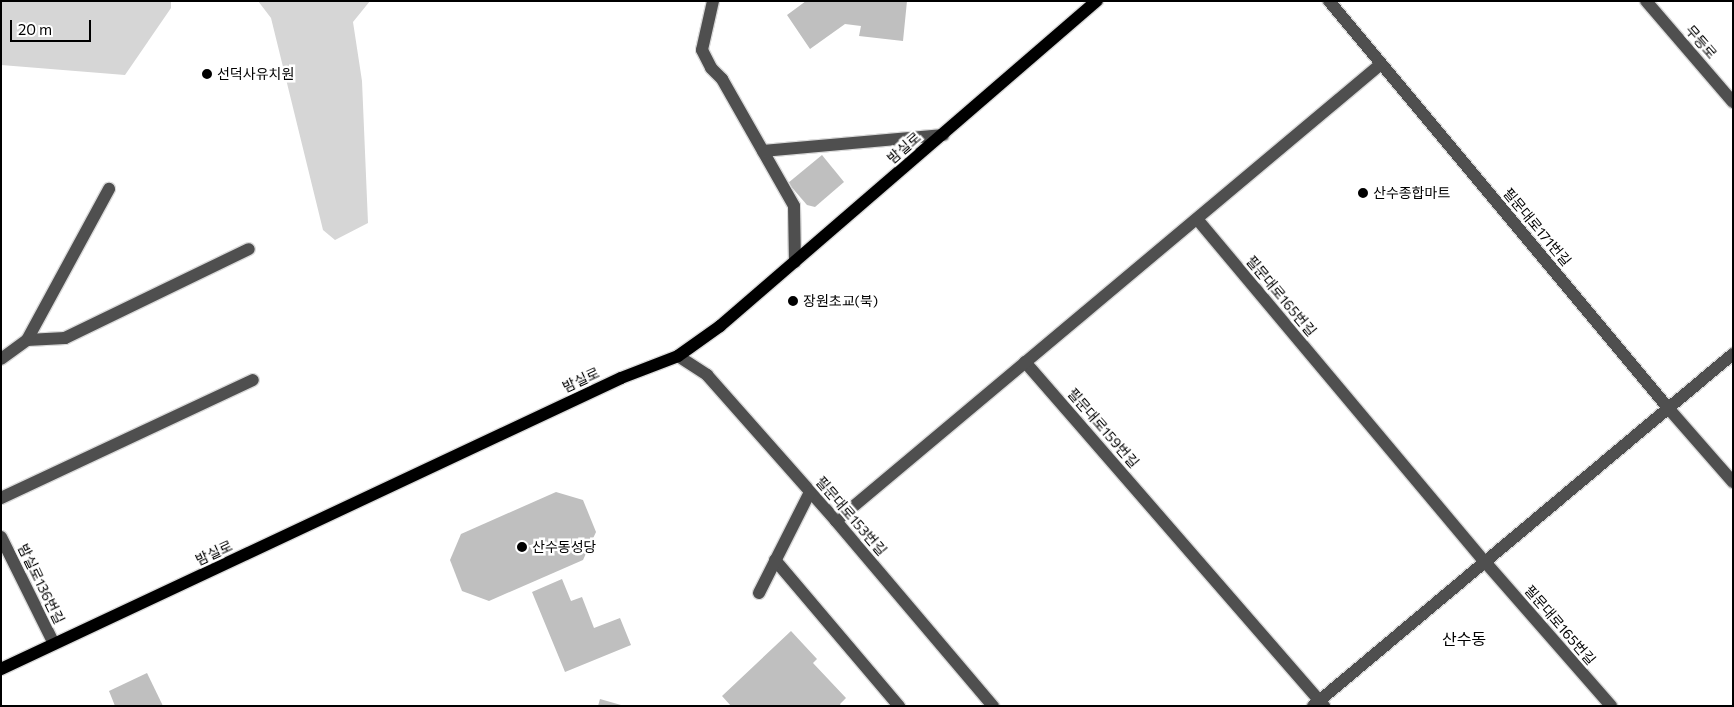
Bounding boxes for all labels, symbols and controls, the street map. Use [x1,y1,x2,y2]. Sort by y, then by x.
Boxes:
scale bar [12,10,94,42]
text: 20 m [18,20,52,38]
street label: 무등로 [1682,22,1720,62]
place label: 선덕사유치원 [217,66,294,82]
marker: 선덕사유치원 [201,68,213,80]
street label: 밤실로 [884,129,924,167]
place label: 산수종합마트 [1373,185,1450,201]
street label: 필문대로171번길 [1500,185,1574,269]
marker: 산수종합마트 [1357,187,1369,199]
street label: 필문대로165번길 [1242,252,1320,340]
place label: 장원초교(북) [803,293,878,309]
marker: 장원초교(북) [787,295,799,307]
street label: 밤실로 [560,364,602,396]
street label: 필문대로159번길 [1064,385,1142,471]
street label: 필문대로153번길 [812,473,890,559]
street label: 밤실로 [193,537,235,569]
place label: 산수동성당 [532,539,596,555]
street label: 밤실로136번길 [14,541,68,627]
marker: 산수동성당 [516,541,528,553]
street label: 필문대로165번길 [1521,582,1599,668]
district label: 산수동 [1442,629,1486,649]

